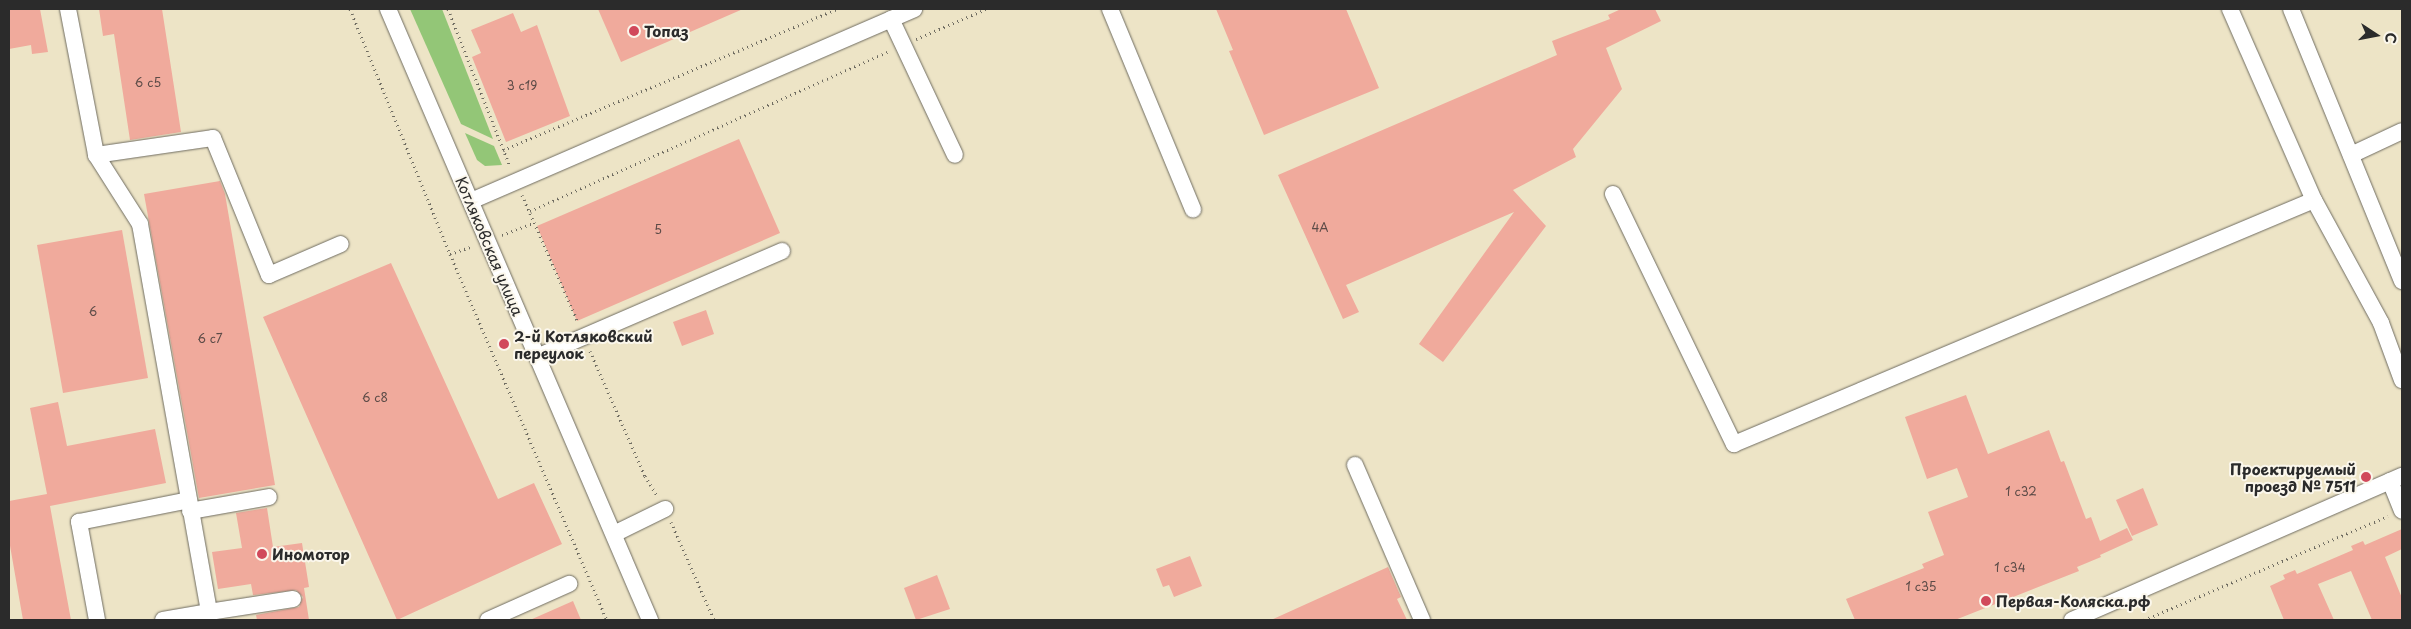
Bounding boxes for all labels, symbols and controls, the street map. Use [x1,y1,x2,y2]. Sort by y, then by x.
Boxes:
north arrow [2351,10,2401,60]
place label: Топаз [644,22,689,40]
marker: Топаз [628,25,640,37]
text: С [2380,31,2403,45]
house number: 6 с5 [135,76,161,90]
house number: 3 с19 [507,79,537,93]
street label: Котляковская улица [452,173,528,319]
house number: 4А [1311,221,1329,235]
house number: 5 [654,223,662,237]
house number: 6 [89,305,97,319]
place label: 2-й Котляковский переулок [514,326,653,361]
house number: 6 с7 [197,332,223,346]
marker: 2-й Котляковский переулок [498,338,510,350]
house number: 6 с8 [362,391,388,405]
place label: Проектируемый проезд № 7511 [2230,459,2356,494]
marker: Проектируемый проезд № 7511 [2360,471,2372,483]
house number: 1 с32 [2005,485,2037,499]
place label: Иномотор [272,545,350,563]
marker: Иномотор [256,548,268,560]
house number: 1 с34 [1994,561,2026,575]
house number: 1 с35 [1906,580,1936,594]
place label: Первая-Коляска.рф [1996,592,2150,610]
marker: Первая-Коляска.рф [1980,595,1992,607]

